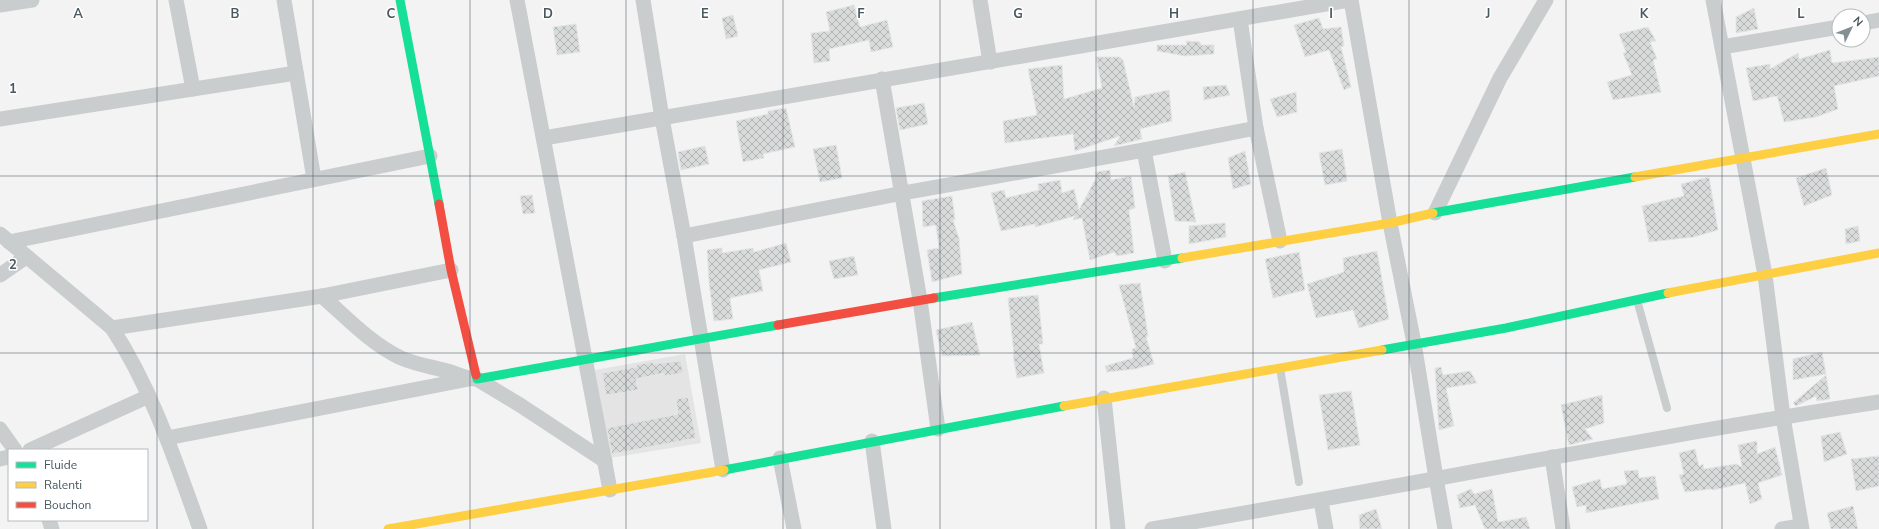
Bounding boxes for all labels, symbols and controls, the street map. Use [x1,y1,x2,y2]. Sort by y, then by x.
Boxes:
text: A [73,5,83,23]
text: B [231,5,240,23]
text: C [387,5,396,23]
text: D [543,5,553,23]
text: E [701,5,709,23]
text: F [857,5,865,23]
text: G [1013,5,1023,23]
text: H [1169,5,1179,23]
text: I [1329,5,1333,23]
text: J [1485,5,1490,23]
text: K [1640,5,1649,23]
text: L [1797,5,1805,23]
north arrow [1831,8,1871,48]
text: N [1850,13,1866,30]
text: 1 [9,80,17,98]
text: 2 [9,256,17,274]
legend [8,449,148,521]
text: Fluide [44,457,77,473]
text: Ralenti [44,477,82,493]
text: Bouchon [44,497,91,513]

